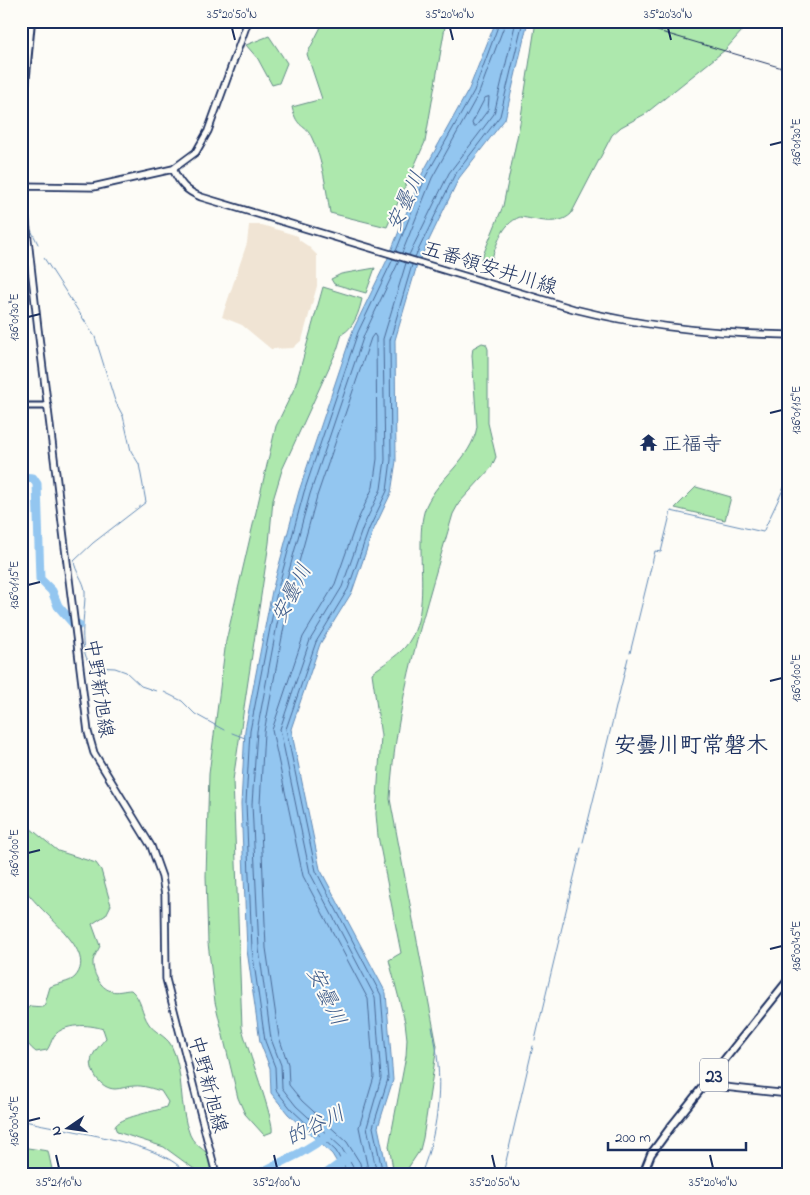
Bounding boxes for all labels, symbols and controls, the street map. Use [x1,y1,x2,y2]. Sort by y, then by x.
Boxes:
text: 35°20'50"N [207,6,257,24]
text: 35°20'40"N [426,6,474,24]
text: 35°20'30"N [644,6,692,24]
text: 136°01'30"E [788,118,806,166]
water label: 安曇川 [380,167,434,237]
street label: 五番領安井川線 [418,235,560,304]
text: 136°01'30"E [6,293,24,341]
text: 136°01'15"E [788,386,806,434]
place label: 正福寺 [662,431,722,460]
temple icon: 正福寺 [638,433,658,453]
water label: 安曇川 [265,559,320,629]
text: 136°01'15"E [6,561,24,609]
street label: 中野新旭線 [75,637,120,740]
text: 136°01'00"E [788,654,806,702]
district label: 安曇川町常磐木 [614,731,768,763]
text: 136°01'00"E [6,829,24,877]
text: 136°00'45"E [788,921,806,971]
water label: 安曇川 [298,962,352,1032]
street label: 中野新旭線 [180,1033,234,1137]
road number: 23 [700,1058,728,1092]
text: 136°00'45"E [6,1096,24,1146]
water label: 的谷川 [281,1100,351,1154]
north arrow [42,1102,92,1152]
scale bar [608,1120,745,1152]
text: N [46,1124,68,1138]
text: 200 m [615,1127,651,1149]
text: 35°21'10"N [36,1174,82,1192]
text: 35°21'00"N [253,1174,301,1192]
text: 35°20'50"N [470,1174,520,1192]
text: 35°20'40"N [689,1174,737,1192]

